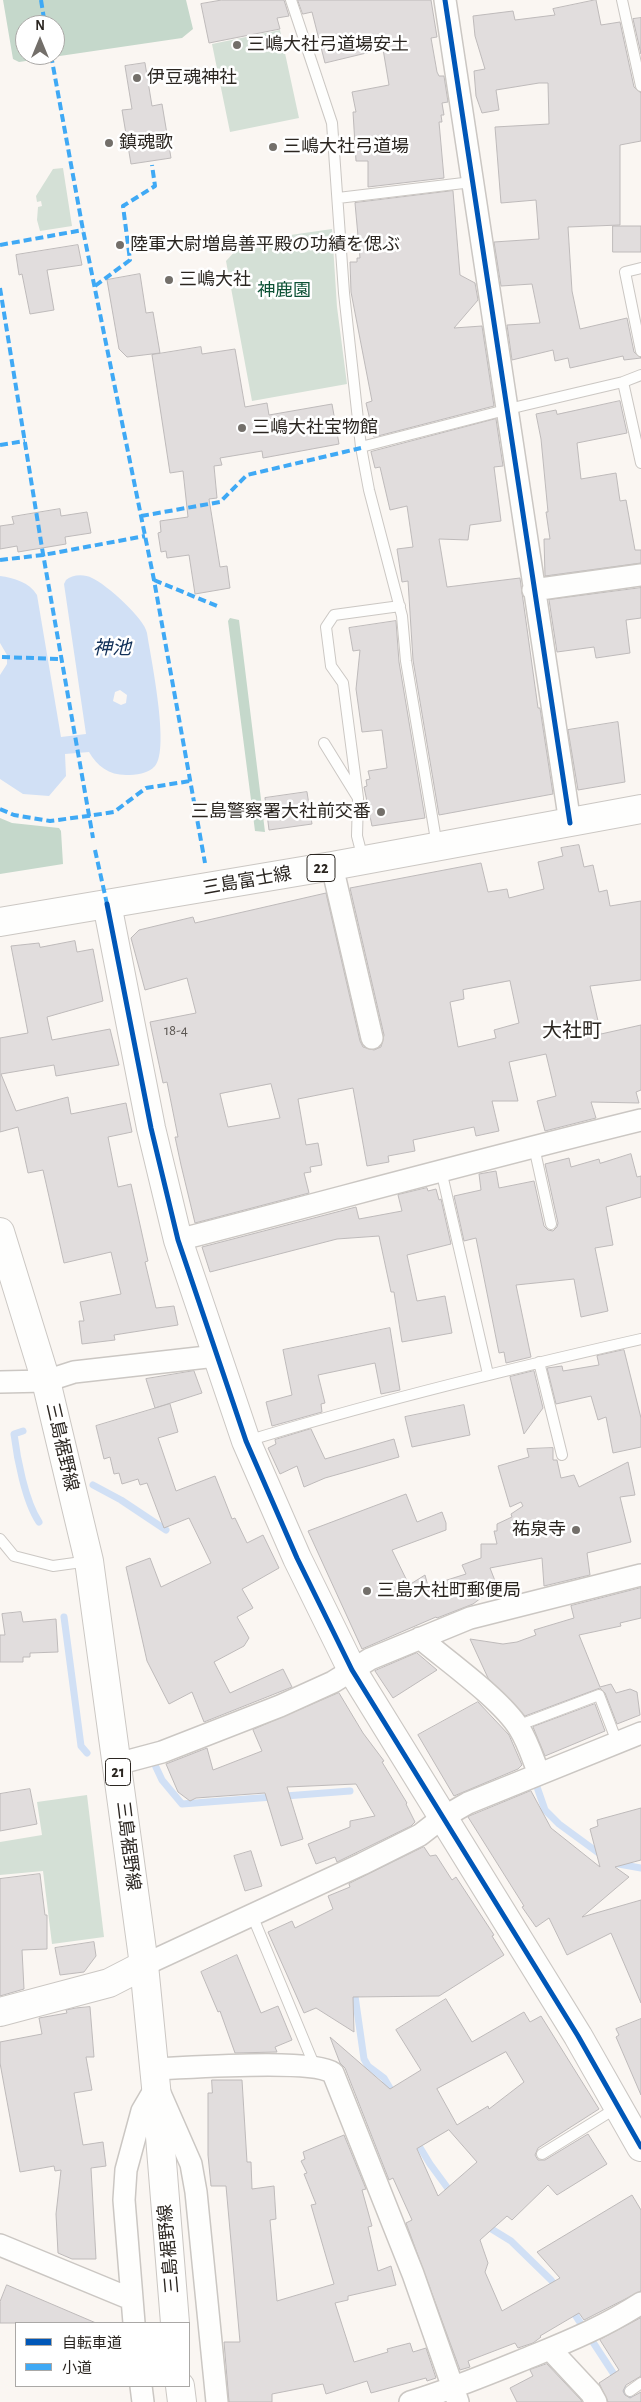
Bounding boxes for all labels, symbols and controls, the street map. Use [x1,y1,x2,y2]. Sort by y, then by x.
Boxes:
north arrow [15,15,65,65]
text: N [35,19,45,33]
place label: 三嶋大社弓道場安土 [247,34,409,56]
marker: 三嶋大社弓道場安土 [231,39,243,51]
place label: 伊豆魂神社 [147,67,237,89]
marker: 伊豆魂神社 [131,72,143,84]
place label: 鎮魂歌 [119,132,173,154]
place label: 三嶋大社弓道場 [283,136,409,158]
marker: 鎮魂歌 [103,137,115,149]
marker: 三嶋大社弓道場 [267,141,279,153]
place label: 陸軍大尉増島善平殿の功績を偲ぶ [130,234,400,256]
marker: 陸軍大尉増島善平殿の功績を偲ぶ [114,239,126,251]
place label: 三嶋大社 [179,269,251,291]
marker: 三嶋大社 [163,274,175,286]
park label: 神鹿園 [257,280,311,302]
place label: 三嶋大社宝物館 [252,417,378,439]
marker: 三嶋大社宝物館 [236,422,248,434]
water label: 神池 [93,637,131,659]
place label: 三島警察署大社前交番 [191,801,371,823]
marker: 三島警察署大社前交番 [375,806,387,818]
road number: 22 [307,854,335,881]
street label: 三島富士線 [201,863,293,899]
district label: 大社町 [542,1019,602,1043]
house number: 18-4 [164,1021,188,1039]
street label: 三島裾野線 [41,1401,83,1493]
place label: 祐泉寺 [512,1519,566,1541]
marker: 祐泉寺 [570,1524,582,1536]
place label: 三島大社町郵便局 [377,1580,521,1602]
marker: 三島大社町郵便局 [361,1585,373,1597]
road number: 21 [106,1758,130,1785]
street label: 三島裾野線 [112,1800,144,1892]
street label: 三島裾野線 [154,2203,184,2295]
legend [15,2322,190,2387]
text: 自転車道 [62,2336,122,2351]
text: 小道 [62,2361,92,2376]

